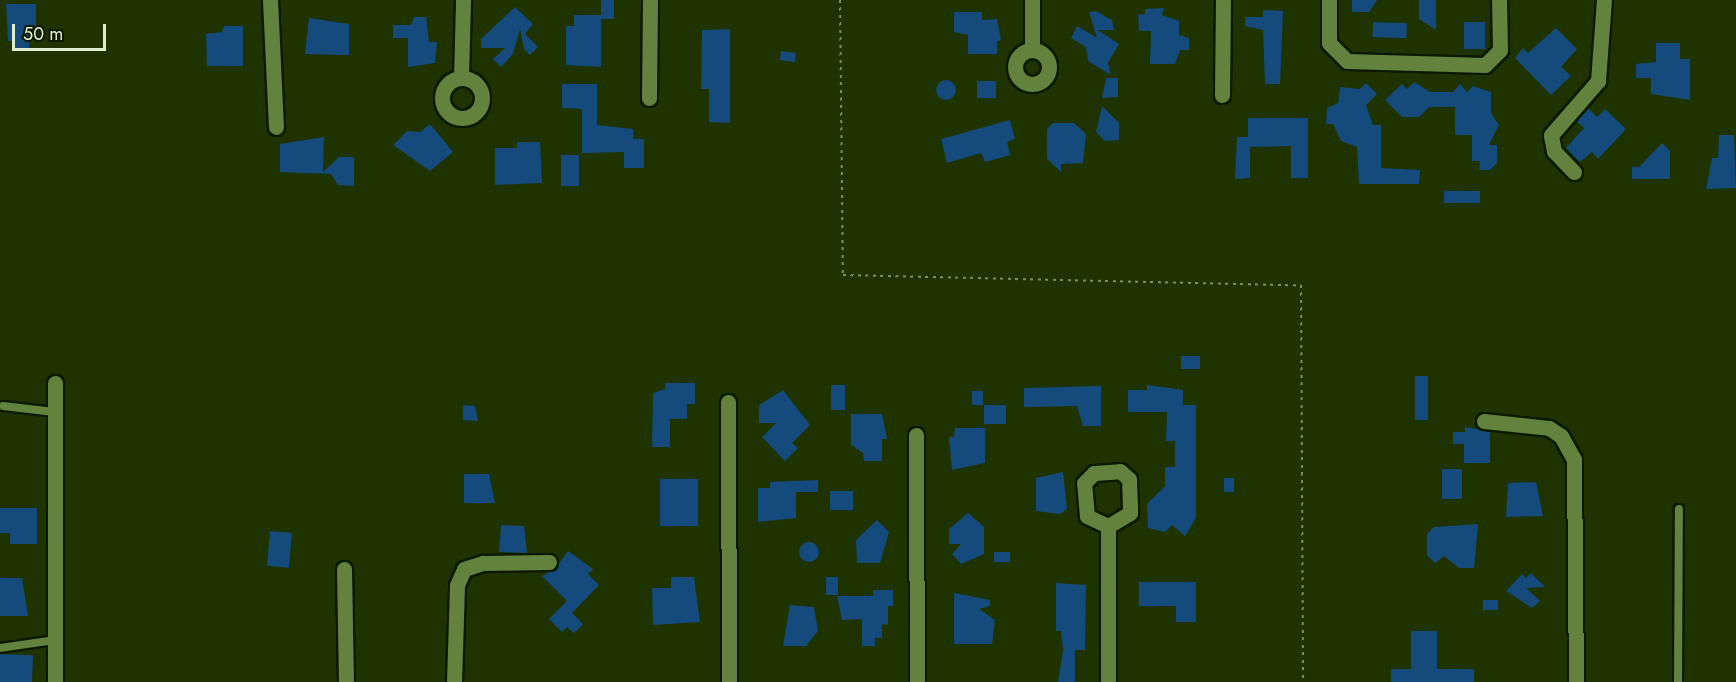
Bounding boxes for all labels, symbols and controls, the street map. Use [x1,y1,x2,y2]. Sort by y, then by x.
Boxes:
scale bar [15,12,110,50]
text: 50 m [23,21,63,47]

